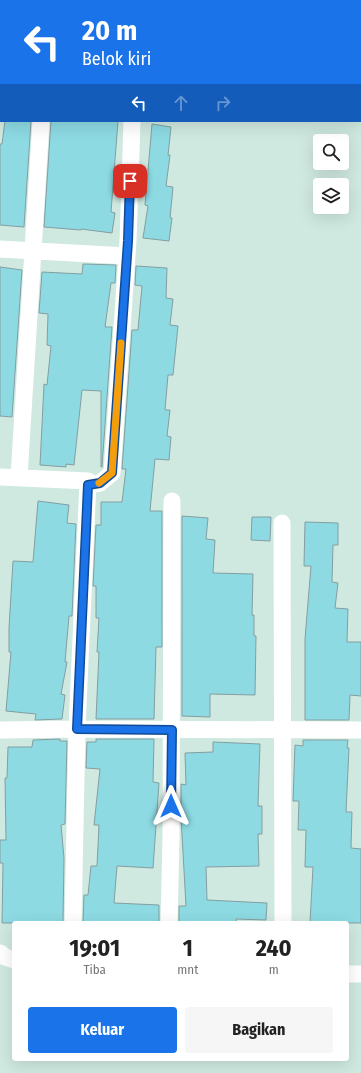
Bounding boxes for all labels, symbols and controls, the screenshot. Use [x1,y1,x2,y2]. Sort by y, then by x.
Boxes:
text: 20 m [82,14,137,47]
icon: left [16,16,68,68]
text: Belok kiri [82,48,151,70]
icon: left [128,92,150,114]
icon: ahead [170,92,192,114]
icon: right [212,92,234,114]
map controls [313,134,349,214]
button: search [313,134,349,170]
pin [113,164,147,198]
icon: arrive [119,170,141,192]
button: layers [313,178,349,214]
position arrow [150,785,192,827]
text: 19:01 [69,934,120,962]
text: 1 [183,934,193,962]
text: 240 [256,934,292,962]
text: Tiba [83,962,106,977]
text: mnt [177,962,198,977]
text: m [269,962,279,977]
button: Keluar [28,1007,177,1053]
button: Bagikan [185,1007,333,1053]

